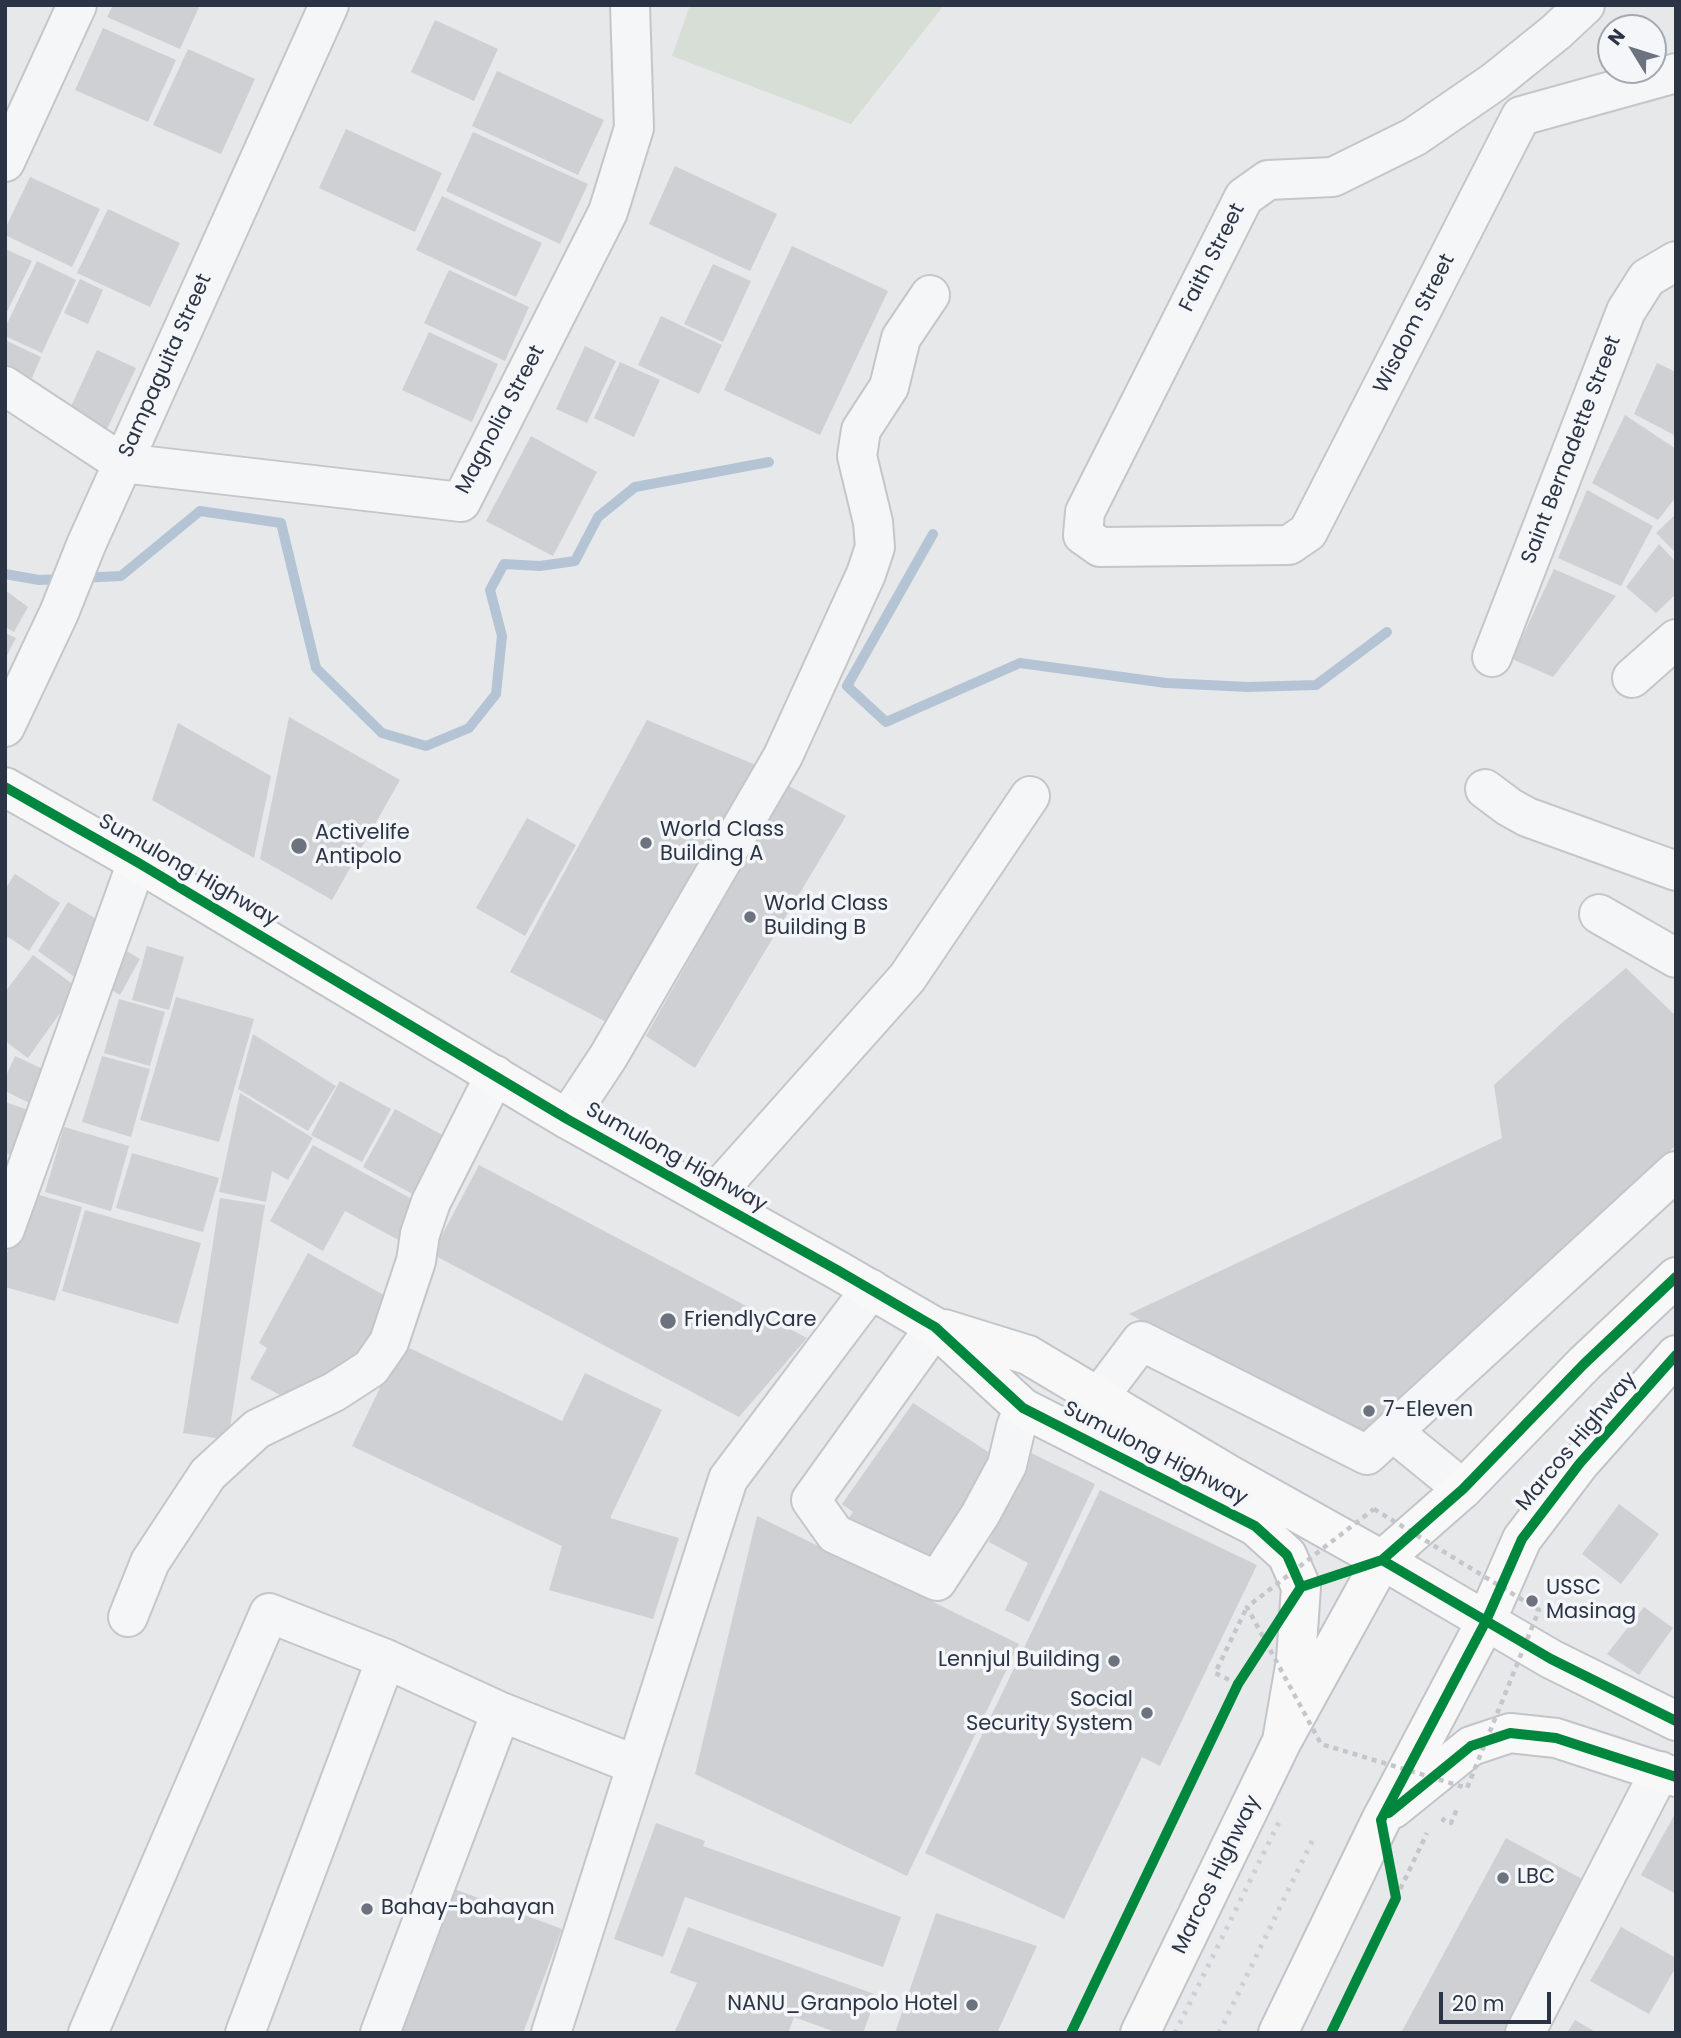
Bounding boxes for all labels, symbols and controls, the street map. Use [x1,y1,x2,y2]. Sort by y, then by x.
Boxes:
north arrow [1597,14,1667,84]
text: N [1602,23,1632,51]
street label: Faith Street [1175,200,1251,316]
street label: Wisdom Street [1369,250,1461,398]
street label: Sampaguita Street [114,270,218,462]
street label: Saint Bernadette Street [1517,332,1627,568]
street label: Magnolia Street [451,341,551,499]
street label: Sumulong Highway [94,809,282,933]
place label: World Class Building A [660,818,784,868]
place label: Activelife Antipolo [315,821,410,871]
marker: World Class Building A [638,835,654,851]
marker: Activelife Antipolo [289,836,309,856]
place label: World Class Building B [764,892,888,942]
marker: World Class Building B [742,909,758,925]
street label: Sumulong Highway [581,1098,771,1218]
place label: FriendlyCare [684,1308,816,1334]
marker: FriendlyCare [658,1311,678,1331]
street label: Marcos Highway [1512,1367,1642,1517]
street label: Sumulong Highway [1059,1397,1251,1511]
place label: 7-Eleven [1383,1398,1473,1424]
marker: 7-Eleven [1361,1403,1377,1419]
place label: USSC Masinag [1546,1576,1636,1626]
marker: USSC Masinag [1524,1593,1540,1609]
place label: Lennjul Building [938,1648,1100,1674]
marker: Lennjul Building [1106,1653,1122,1669]
place label: Social Security System [966,1688,1133,1738]
marker: Social Security System [1139,1705,1155,1721]
street label: Marcos Highway [1168,1792,1266,1958]
place label: LBC [1517,1865,1555,1891]
marker: LBC [1495,1870,1511,1886]
place label: Bahay-bahayan [381,1896,555,1922]
marker: Bahay-bahayan [359,1901,375,1917]
scale bar [1443,1979,1555,2023]
text: 20 m [1452,1989,1505,2018]
place label: NANU_Granpolo Hotel [727,1992,958,2018]
marker: NANU_Granpolo Hotel [964,1997,980,2013]

